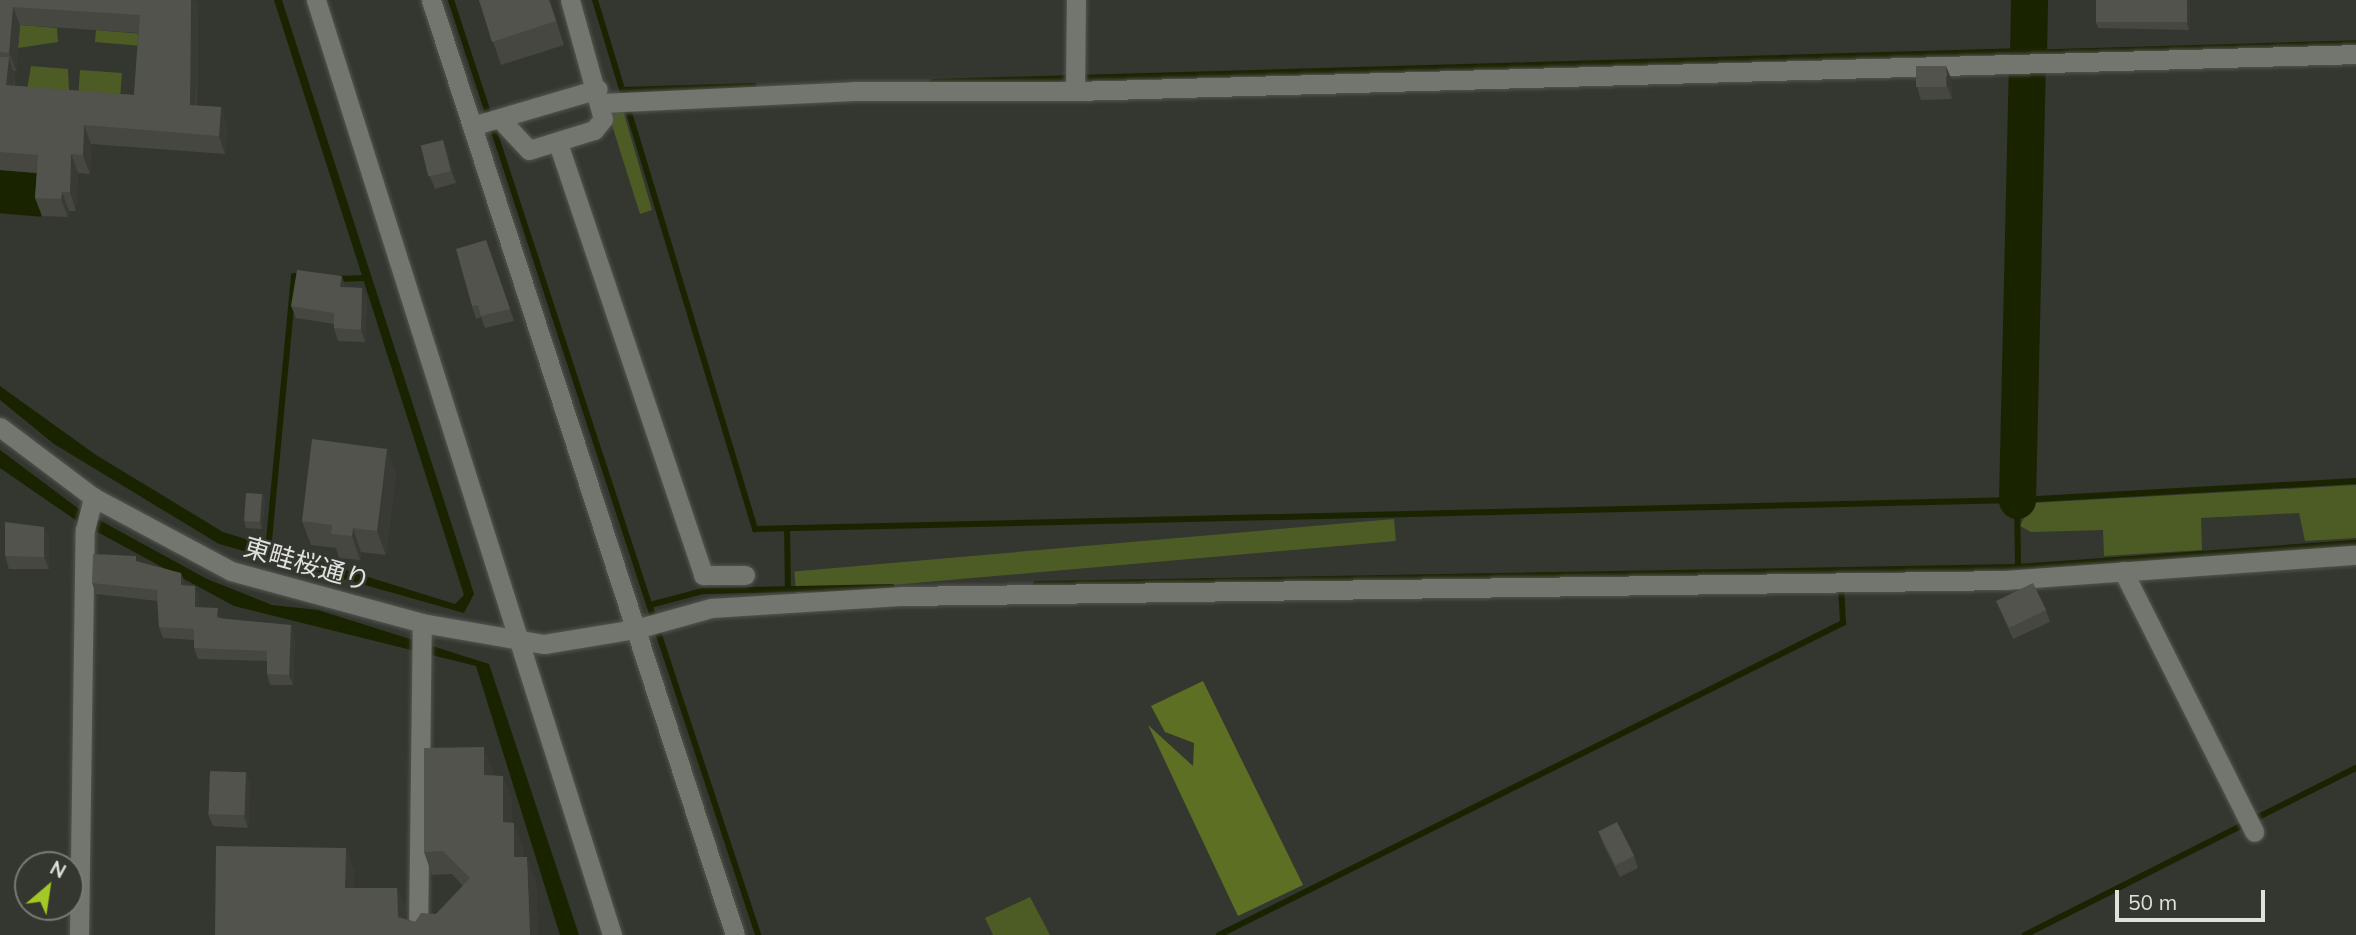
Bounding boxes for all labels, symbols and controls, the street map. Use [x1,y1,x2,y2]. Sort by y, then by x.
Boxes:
street label: 東畦桜通り [240,531,374,597]
north arrow [14,851,84,921]
text: N [46,855,70,883]
scale bar [2118,876,2268,920]
text: 50 m [2128,889,2177,915]

